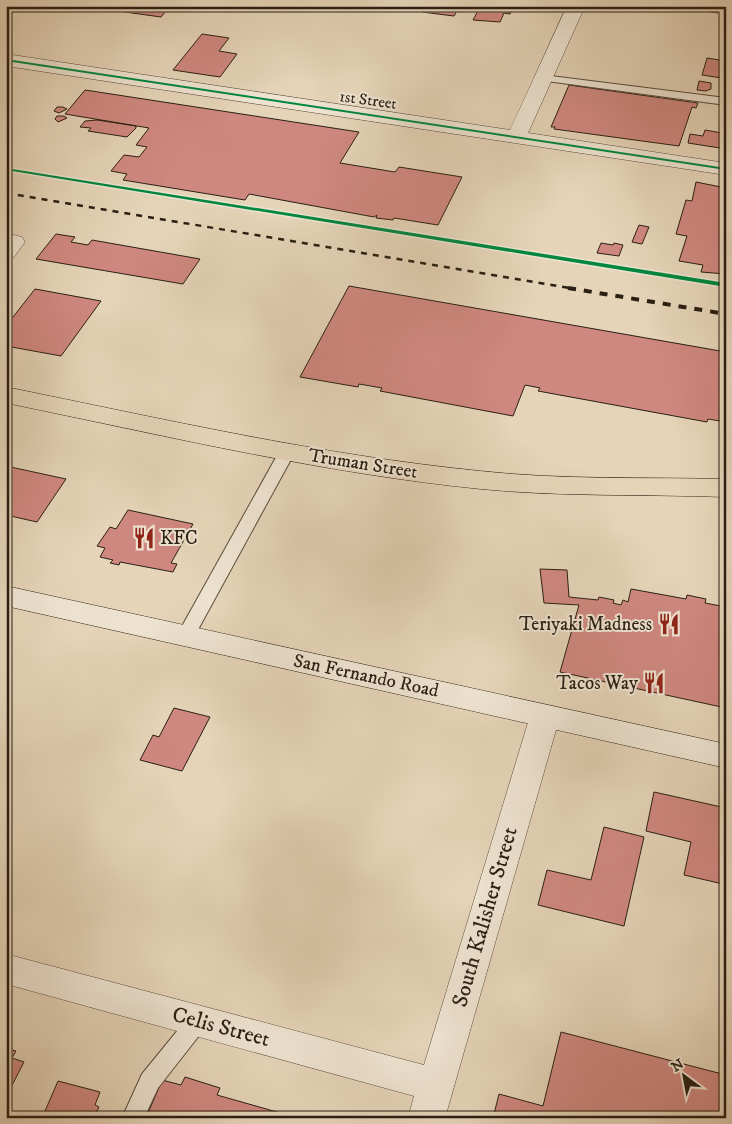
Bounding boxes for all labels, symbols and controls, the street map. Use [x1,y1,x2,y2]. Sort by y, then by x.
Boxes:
street label: 1st Street [338,86,398,114]
street label: Truman Street [307,444,419,484]
restaurant icon: KFC [131,525,157,551]
place label: KFC [160,527,198,550]
restaurant icon: Teriyaki Madness [656,611,682,637]
place label: Teriyaki Madness [519,613,652,636]
street label: San Fernando Road [291,649,441,703]
restaurant icon: Tacos Way [641,670,667,696]
place label: Tacos Way [556,672,639,695]
street label: South Kalisher Street [446,824,524,1010]
street label: Celis Street [169,1001,273,1053]
north arrow [660,1052,710,1102]
text: N [668,1055,688,1077]

